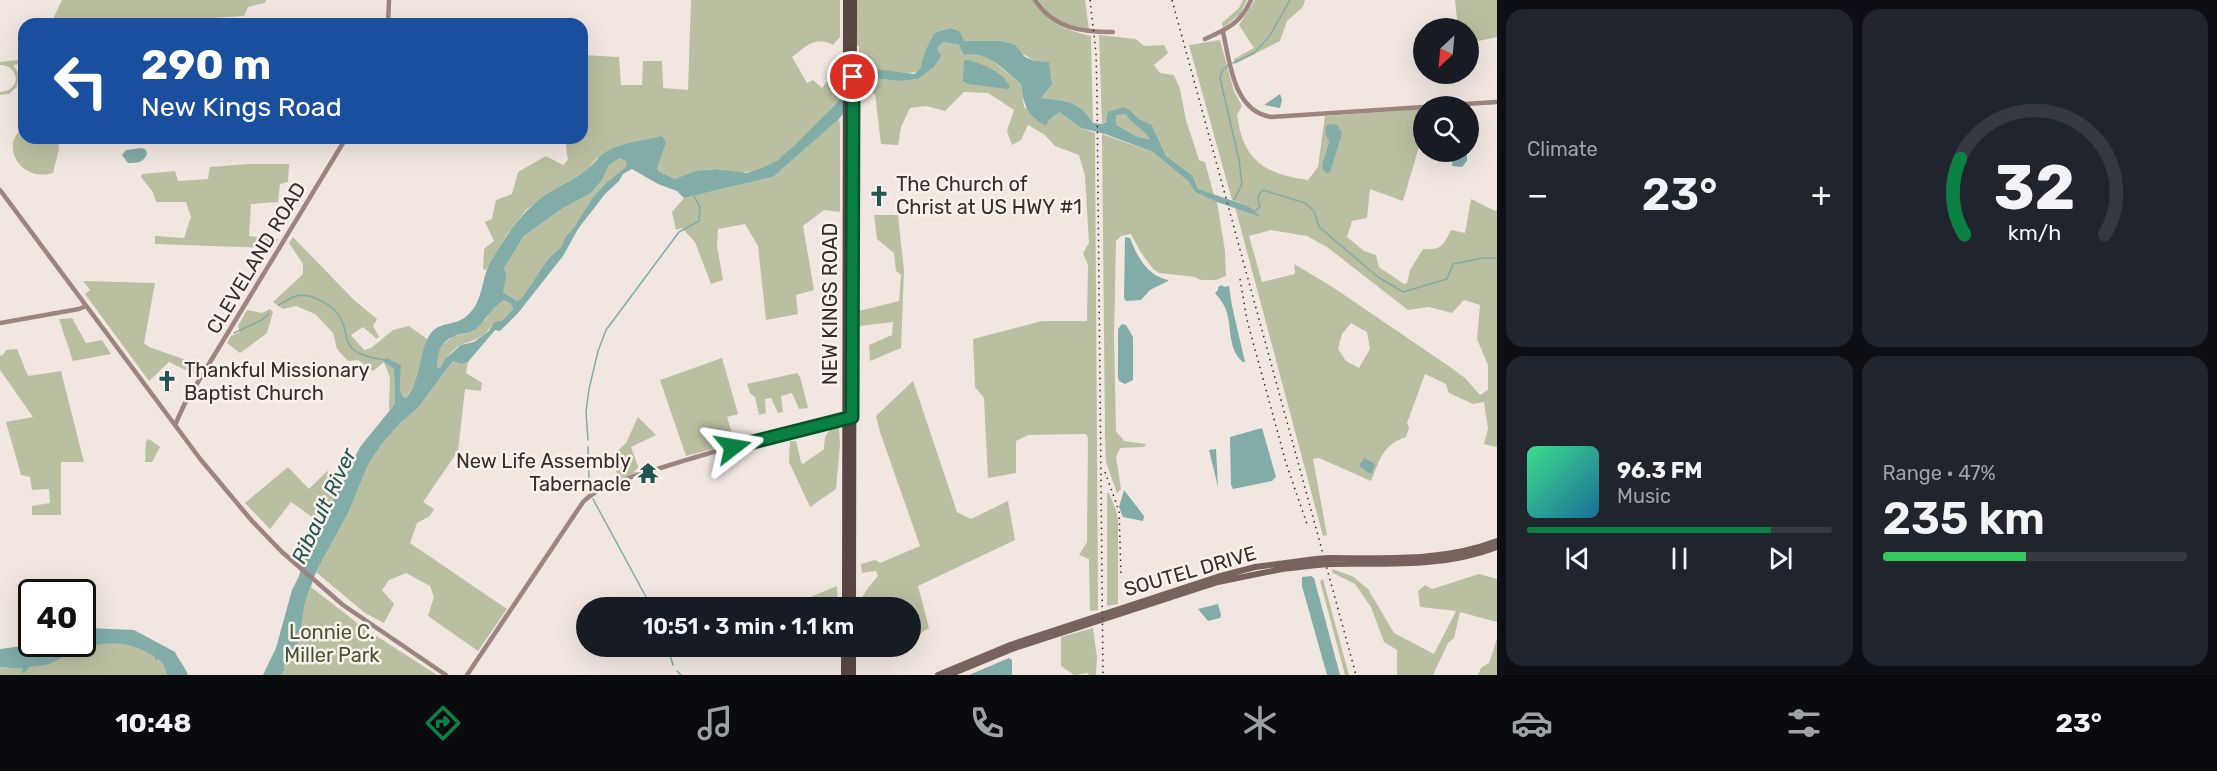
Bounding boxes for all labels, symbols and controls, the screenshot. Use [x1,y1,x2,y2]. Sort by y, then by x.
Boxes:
north arrow [1413,18,1479,84]
map controls [1413,18,1479,162]
text: 290 m [141,40,271,90]
icon: left [42,42,120,120]
pin [827,51,878,102]
icon: arrive [836,60,869,93]
text: New Kings Road [141,91,342,123]
button: search [1413,96,1479,162]
text: Climate [1527,137,1598,161]
text: 32 [1994,151,2076,225]
text: 23° [1642,168,1718,221]
place label: The Church of Christ at US HWY #1 [896,172,1082,219]
text: − [1527,175,1548,214]
text: + [1811,175,1831,214]
street label: CLEVELAND ROAD [201,178,311,338]
church icon: The Church of Christ at US HWY #1 [867,184,891,208]
text: km/h [2008,220,2062,245]
street label: NEW KINGS ROAD [818,223,842,385]
place label: Thankful Missionary Baptist Church [184,358,370,405]
church icon: Thankful Missionary Baptist Church [155,369,179,393]
position arrow [701,415,765,479]
water label: Ribault River [286,443,362,568]
place label: New Life Assembly Tabernacle [456,449,631,496]
text: 96.3 FM [1617,457,1703,484]
temple icon: New Life Assembly Tabernacle [636,461,660,485]
text: Range · 47% [1883,461,1996,485]
text: Music [1617,484,1671,508]
text: 235 km [1883,492,2045,545]
street label: SOUTEL DRIVE [1121,541,1259,601]
icon: previous [1561,542,1594,575]
icon: pause [1663,542,1696,575]
icon: next [1764,542,1797,575]
speed limit sign: 40 [18,579,96,657]
text: 10:51 · 3 min · 1.1 km [643,613,854,640]
park label: Lonnie C. Miller Park [284,620,380,667]
icon: directions [422,702,464,744]
icon: music [694,702,736,744]
icon: phone [966,702,1008,744]
icon: climate [1239,702,1281,744]
icon: car [1511,702,1553,744]
icon: filters [1783,702,1825,744]
text: 10:48 [115,707,192,739]
text: 23° [2055,707,2102,739]

